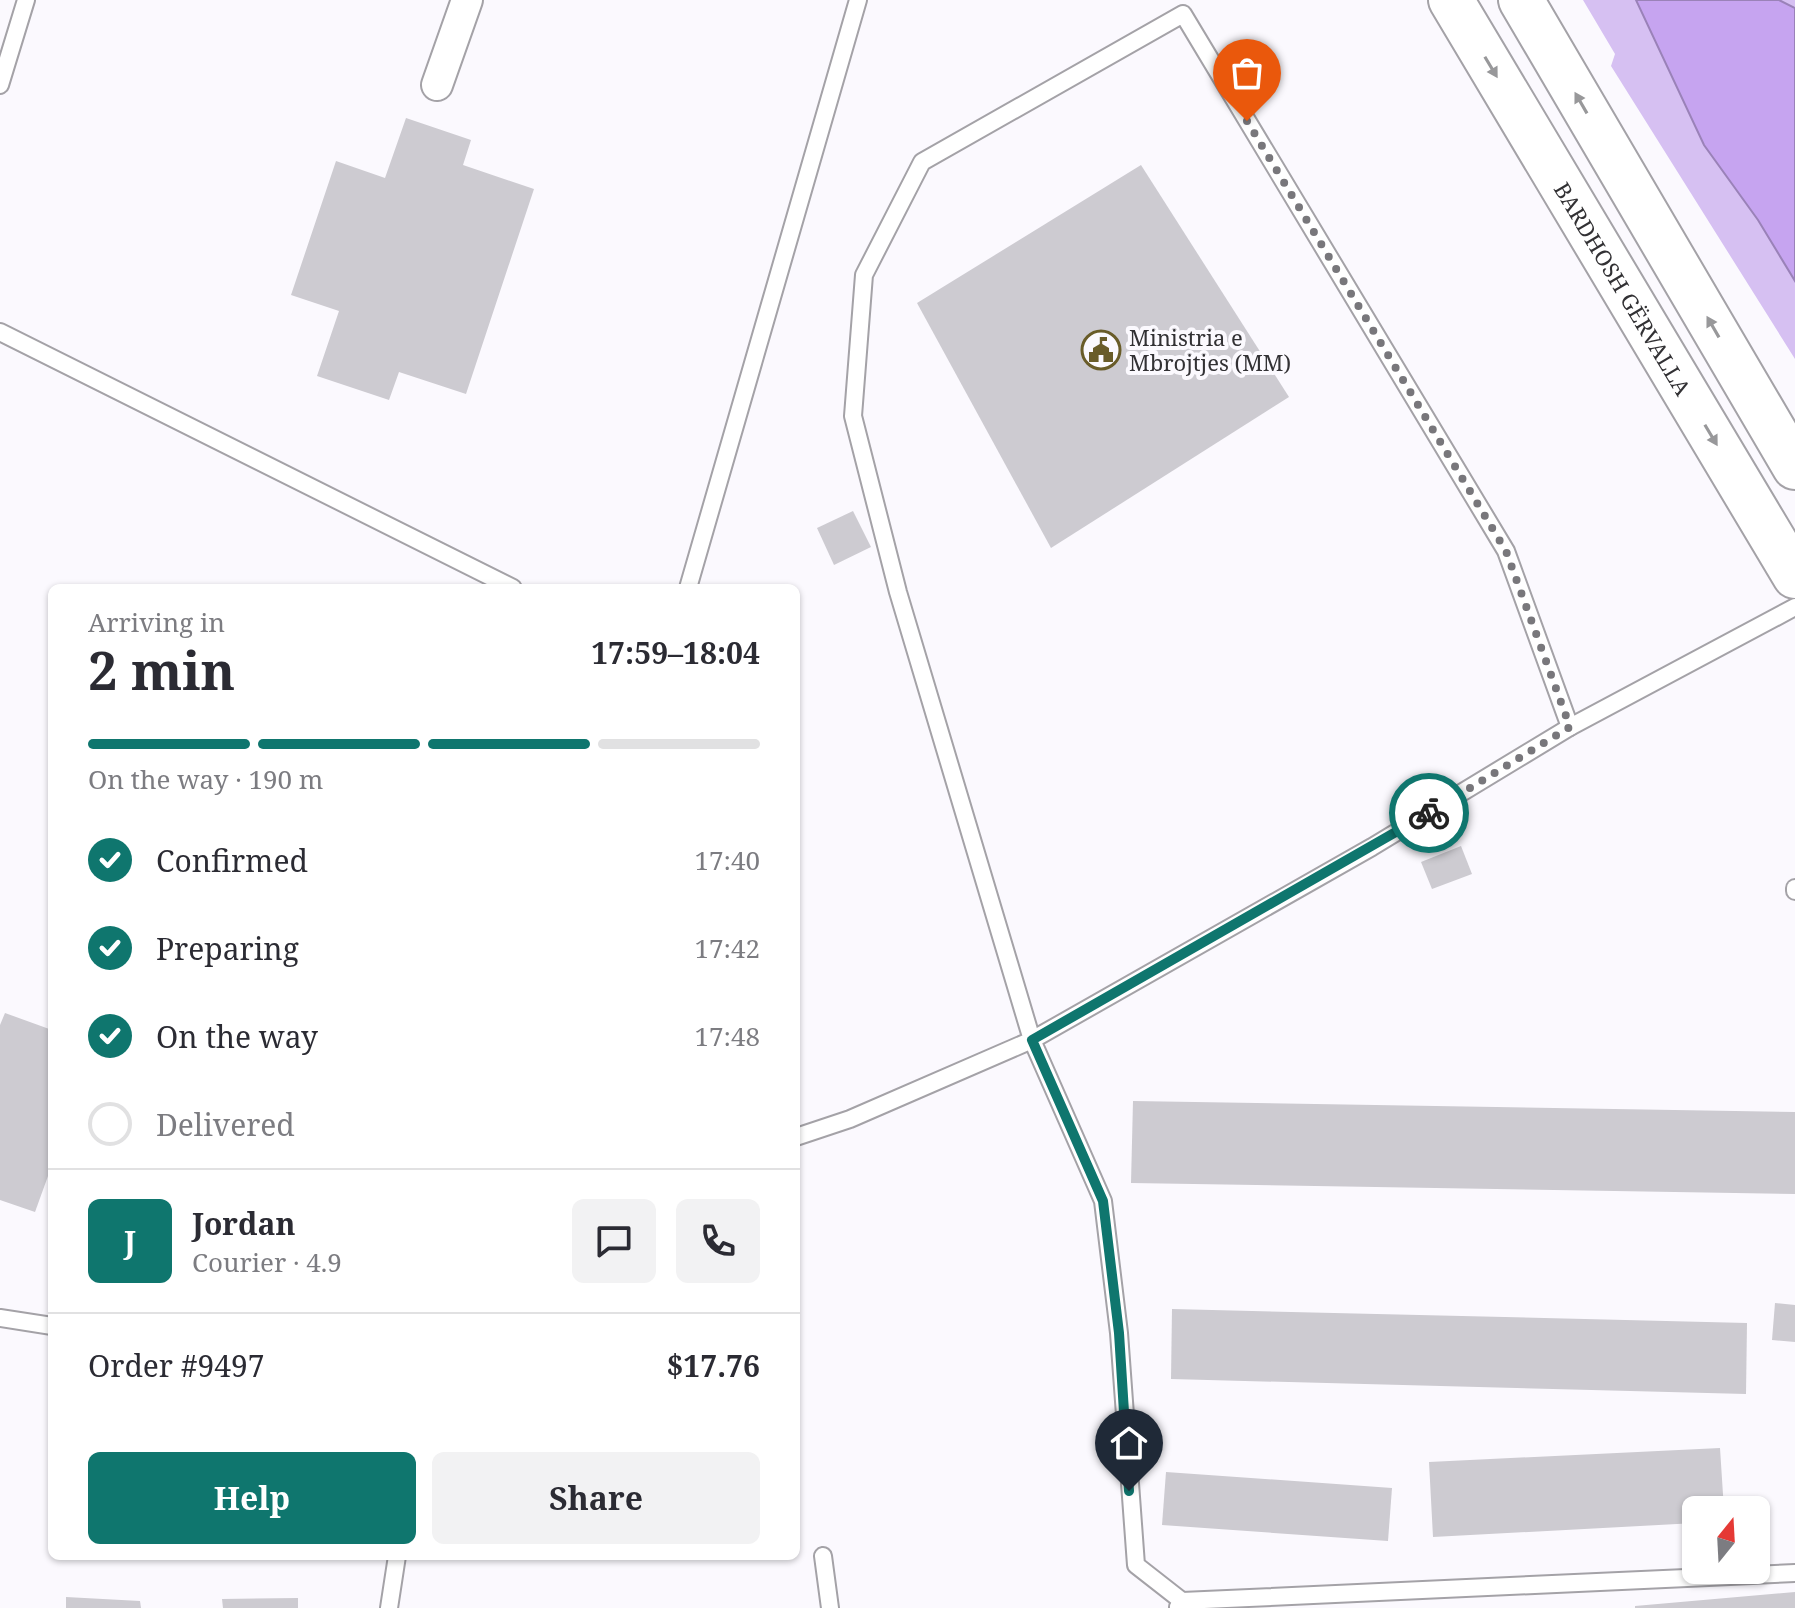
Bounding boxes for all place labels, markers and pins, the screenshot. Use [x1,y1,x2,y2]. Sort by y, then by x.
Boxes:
pin [1213,39,1281,121]
place label: Ministria e Mbrojtjes (MM) [1129,322,1291,377]
public building icon: Ministria e Mbrojtjes (MM) [1080,329,1122,371]
pin [1095,1409,1163,1491]

